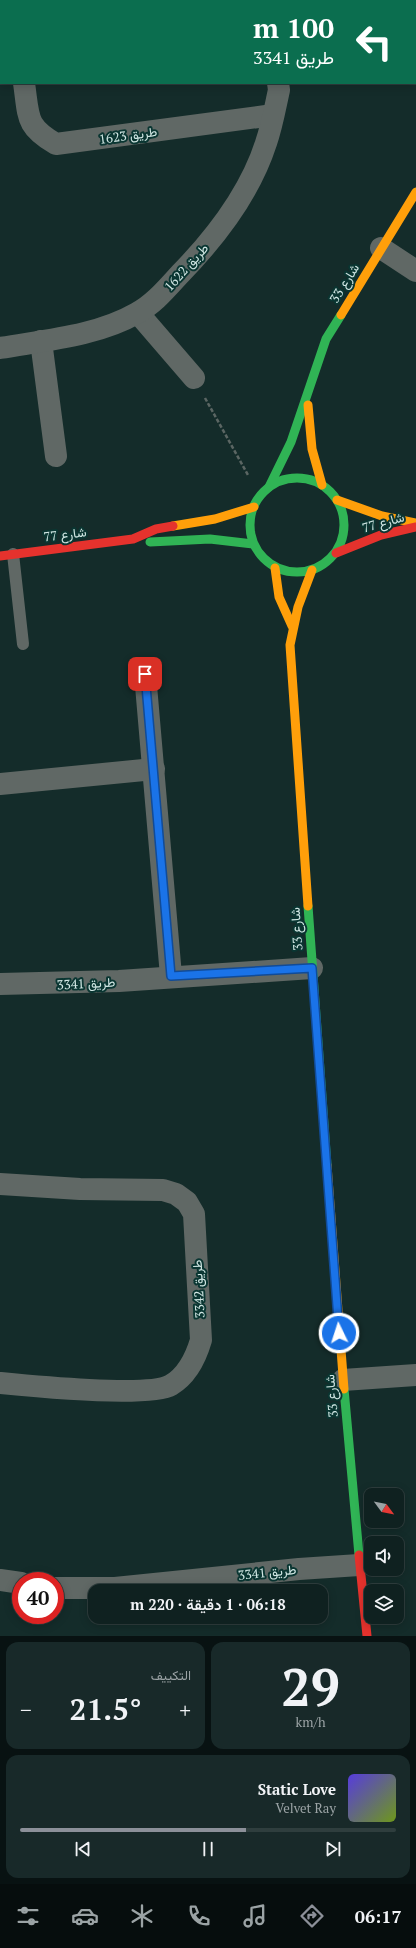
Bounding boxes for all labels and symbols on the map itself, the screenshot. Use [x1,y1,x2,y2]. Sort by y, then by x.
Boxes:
street label: طريق 1623 [98,122,158,148]
street label: طريق 1622 [160,239,212,295]
street label: شارع 33 [325,260,364,307]
street label: شارع 77 [360,507,407,538]
street label: شارع 77 [42,522,88,547]
pin [128,657,162,691]
street label: شارع 33 [286,907,307,951]
street label: طريق 3341 [56,972,116,994]
street label: طريق 3342 [187,1259,209,1319]
position arrow [318,1312,360,1354]
street label: شارع 33 [320,1374,343,1418]
north arrow [364,1488,404,1528]
street label: طريق 3341 [237,1560,297,1584]
speed limit sign: 40 [12,1572,64,1624]

